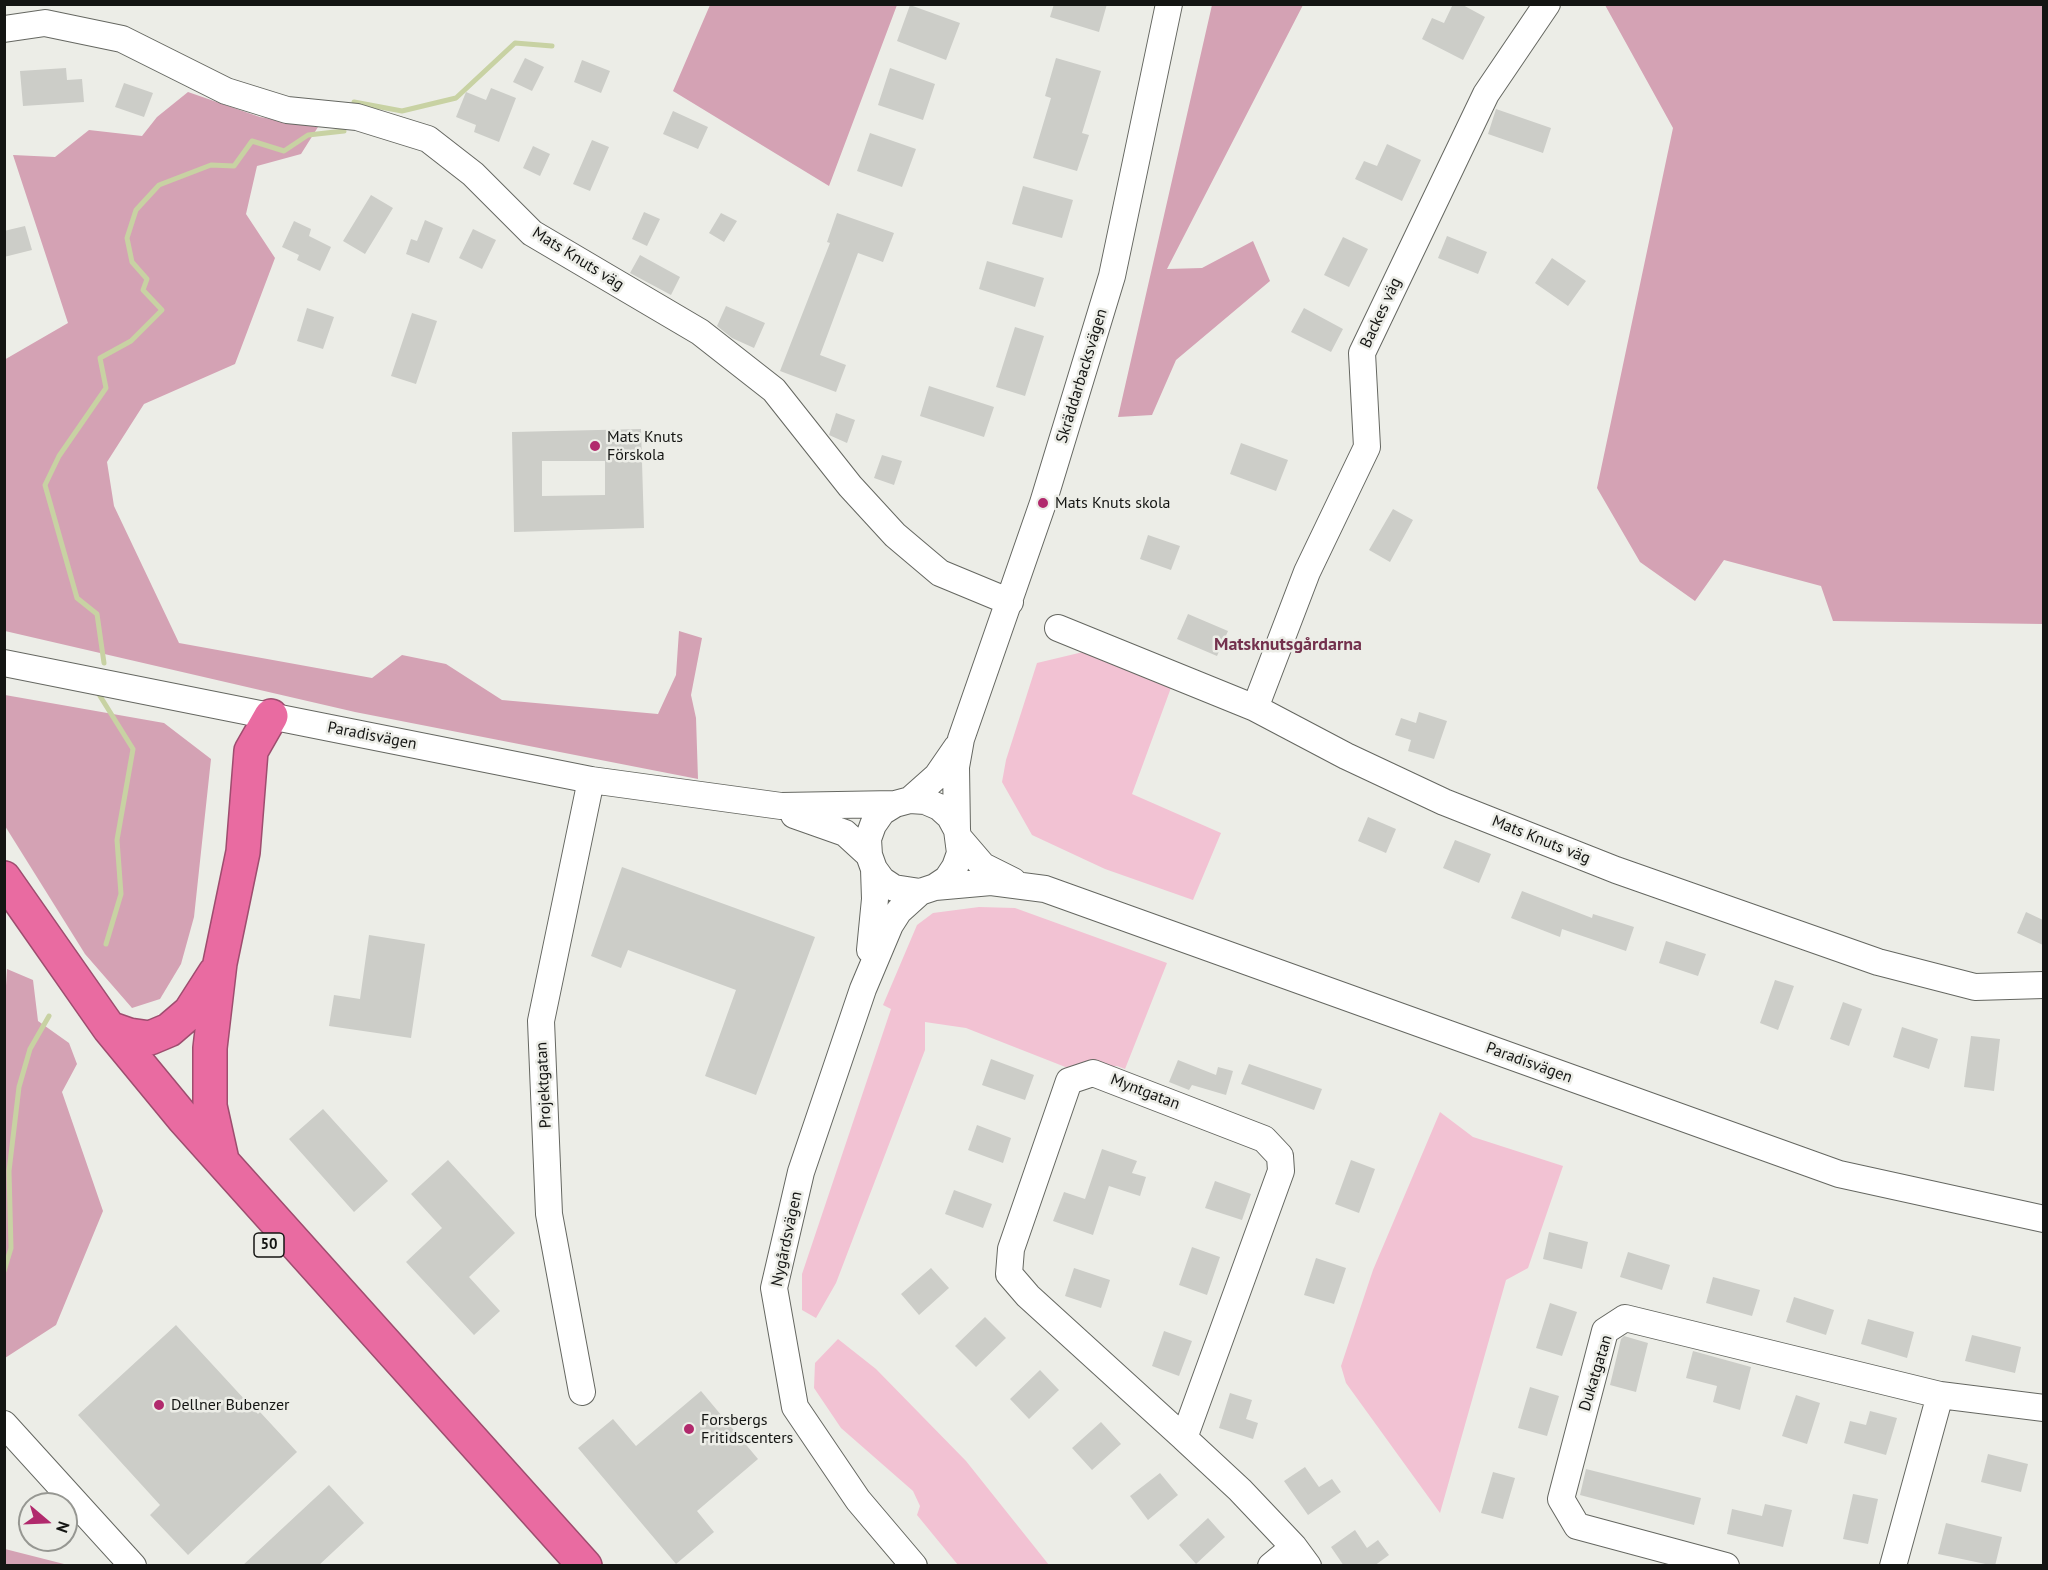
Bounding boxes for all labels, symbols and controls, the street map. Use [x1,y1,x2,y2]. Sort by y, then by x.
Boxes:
street label: Mats Knuts väg [529,223,627,295]
street label: Backes väg [1356,275,1406,351]
street label: Skräddarbacksvägen [1052,307,1112,445]
place label: Mats Knuts Förskola [607,427,683,465]
marker: Mats Knuts Förskola [588,439,602,453]
place label: Mats Knuts skola [1055,493,1171,513]
marker: Mats Knuts skola [1036,496,1050,510]
district label: Matsknutsgårdarna [1214,634,1362,656]
street label: Paradisvägen [326,718,418,754]
street label: Mats Knuts väg [1489,812,1593,868]
street label: Paradisvägen [1483,1039,1575,1087]
street label: Projektgatan [532,1041,556,1129]
street label: Myntgatan [1108,1070,1182,1114]
street label: Nygårdsvägen [768,1190,806,1288]
road number: 50 [254,1233,284,1257]
street label: Dukatgatan [1575,1333,1617,1413]
place label: Dellner Bubenzer [171,1395,289,1415]
marker: Dellner Bubenzer [152,1398,166,1412]
place label: Forsbergs Fritidscenters [701,1410,793,1448]
marker: Forsbergs Fritidscenters [682,1422,696,1436]
north arrow [18,1492,78,1552]
text: N [52,1519,74,1535]

